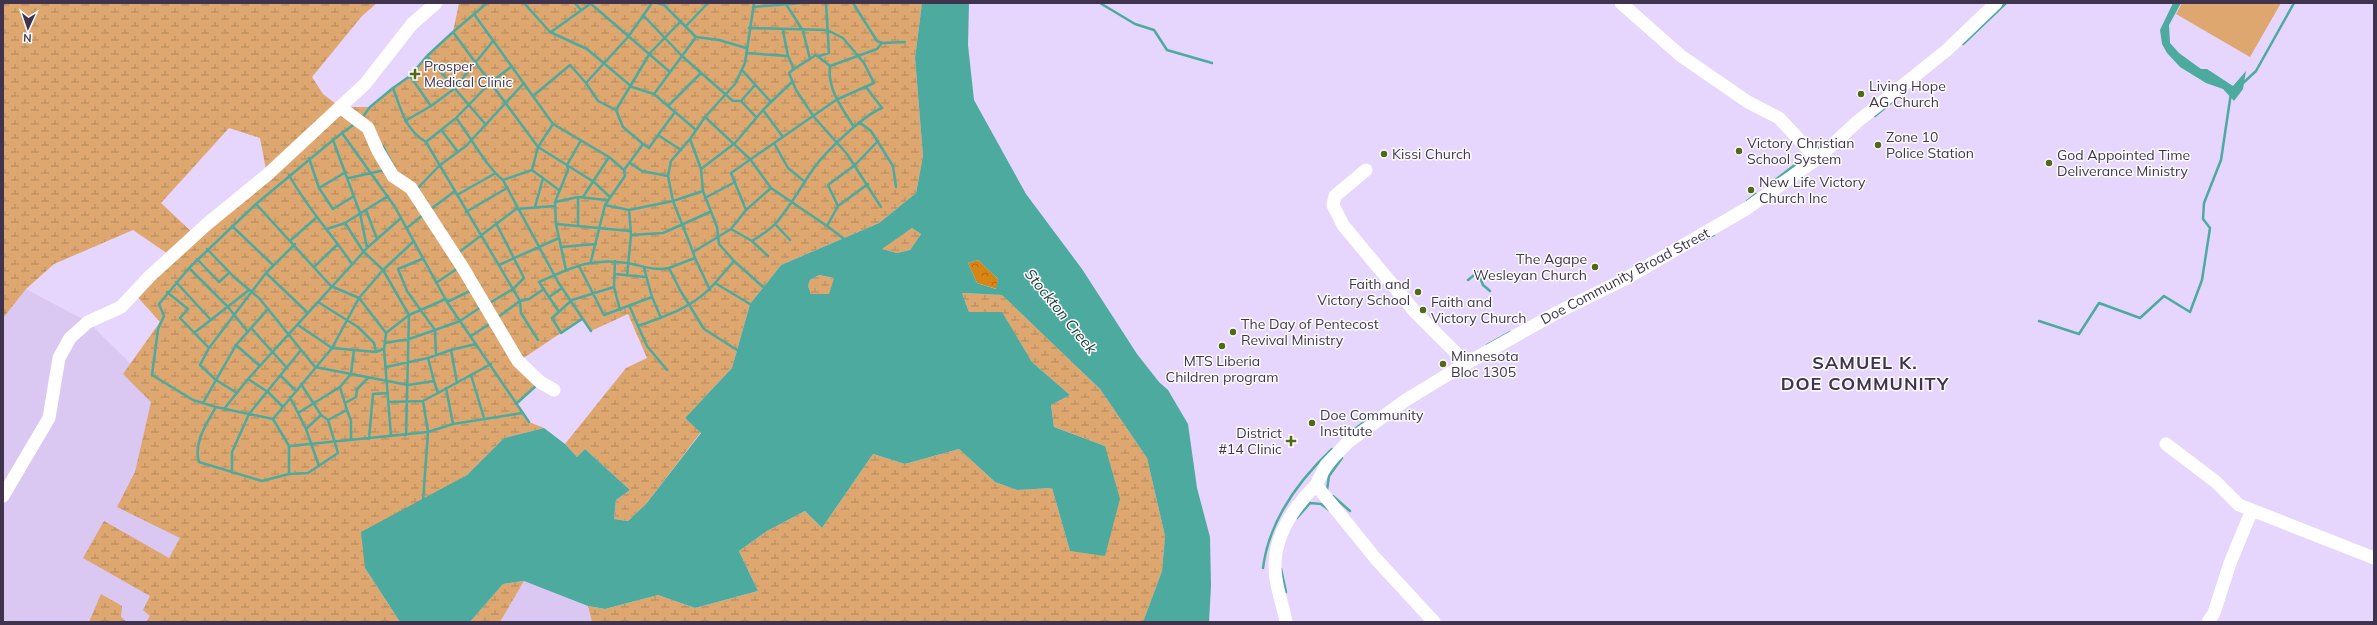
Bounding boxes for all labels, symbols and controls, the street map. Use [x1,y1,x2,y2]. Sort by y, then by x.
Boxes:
north arrow [8,8,48,48]
text: N [23,31,32,45]
place label: Prosper Medical Clinic [424,57,512,91]
marker: Prosper Medical Clinic [409,68,421,80]
place label: Living Hope AG Church [1869,77,1946,111]
marker: Living Hope AG Church [1856,89,1866,99]
place label: Zone 10 Police Station [1886,128,1974,162]
place label: Victory Christian School System [1747,134,1854,168]
marker: Zone 10 Police Station [1873,140,1883,150]
place label: Kissi Church [1392,145,1471,163]
marker: Victory Christian School System [1734,146,1744,156]
place label: God Appointed Time Deliverance Ministry [2057,146,2190,180]
marker: Kissi Church [1379,149,1389,159]
marker: God Appointed Time Deliverance Ministry [2044,158,2054,168]
place label: New Life Victory Church Inc [1759,173,1866,207]
marker: New Life Victory Church Inc [1746,185,1756,195]
street label: Doe Community Broad Street [1537,224,1713,328]
place label: The Agape Wesleyan Church [1473,250,1587,284]
marker: The Agape Wesleyan Church [1590,262,1600,272]
water label: Stockton Creek [1021,265,1102,358]
place label: Faith and Victory School [1317,275,1410,309]
marker: Faith and Victory School [1413,287,1423,297]
place label: Faith and Victory Church [1431,293,1526,327]
marker: Faith and Victory Church [1418,305,1428,315]
place label: The Day of Pentecost Revival Ministry [1241,315,1379,349]
marker: The Day of Pentecost Revival Ministry [1228,327,1238,337]
marker: MTS Liberia Children program [1217,341,1227,351]
place label: Minnesota Bloc 1305 [1451,347,1519,381]
district label: SAMUEL K. DOE COMMUNITY [1781,351,1949,395]
place label: MTS Liberia Children program [1166,352,1278,386]
marker: Minnesota Bloc 1305 [1438,359,1448,369]
place label: Doe Community Institute [1320,406,1424,440]
marker: Doe Community Institute [1307,418,1317,428]
place label: District #14 Clinic [1218,424,1282,458]
marker: District #14 Clinic [1285,435,1297,447]

